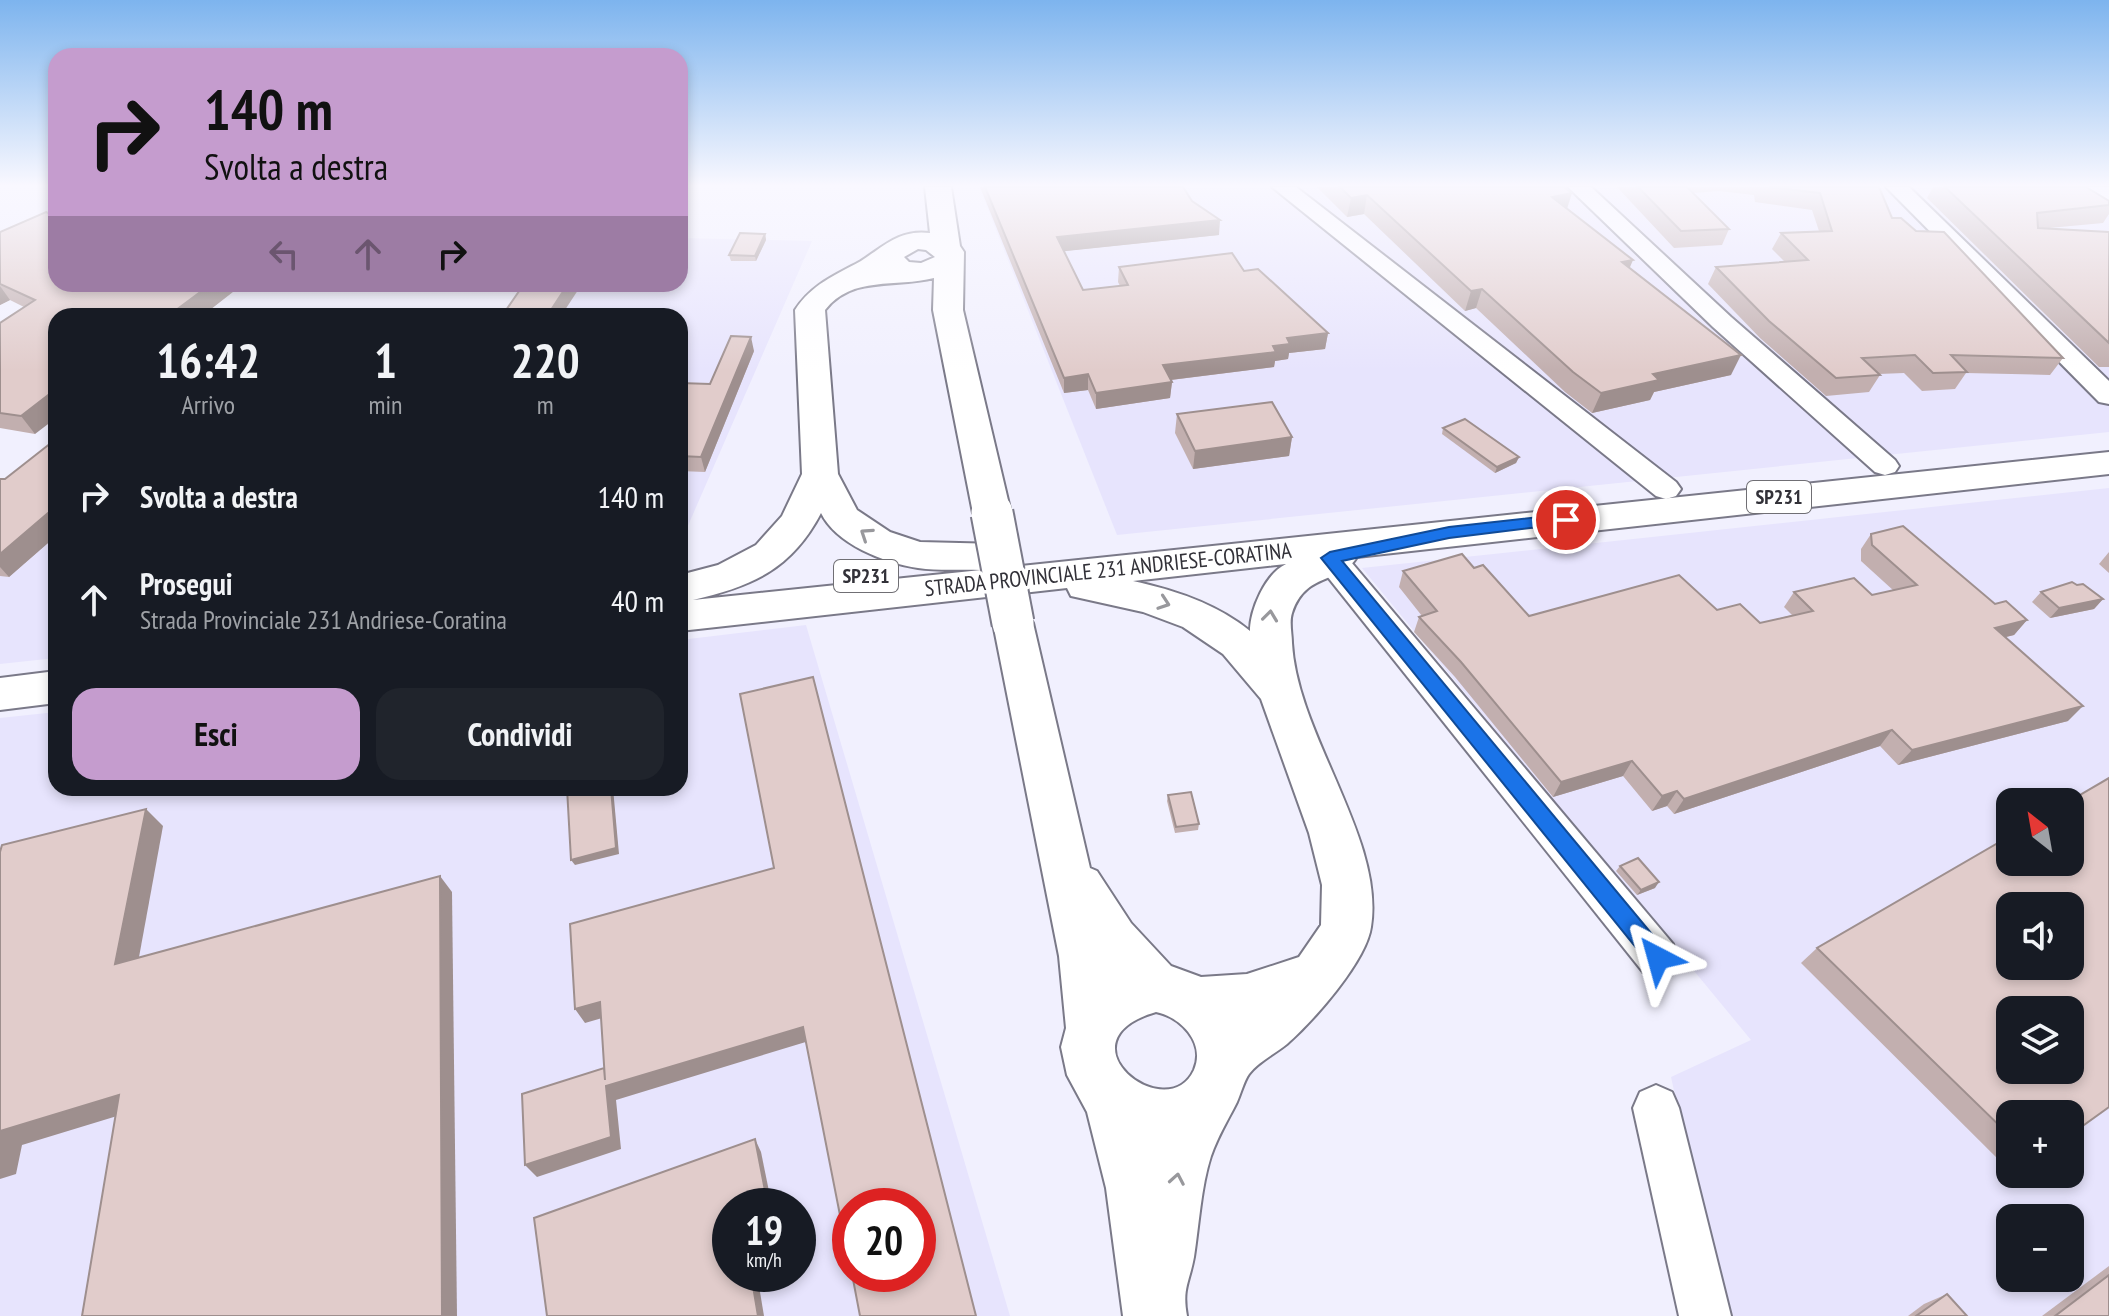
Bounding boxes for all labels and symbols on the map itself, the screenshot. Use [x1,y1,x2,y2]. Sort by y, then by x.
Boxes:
road number: SP231 [1747,481,1811,513]
pin [1532,486,1600,554]
one-way arrow [861,529,875,544]
street label: STRADA PROVINCIALE 231 ANDRIESE-CORATINA [923,536,1293,602]
road number: SP231 [834,560,898,592]
one-way arrow [1156,593,1170,609]
one-way arrow [1262,609,1279,622]
north arrow [1996,788,2084,876]
position arrow [1616,916,1700,1000]
one-way arrow [1168,1172,1185,1185]
speed limit sign: 20 [832,1188,936,1292]

